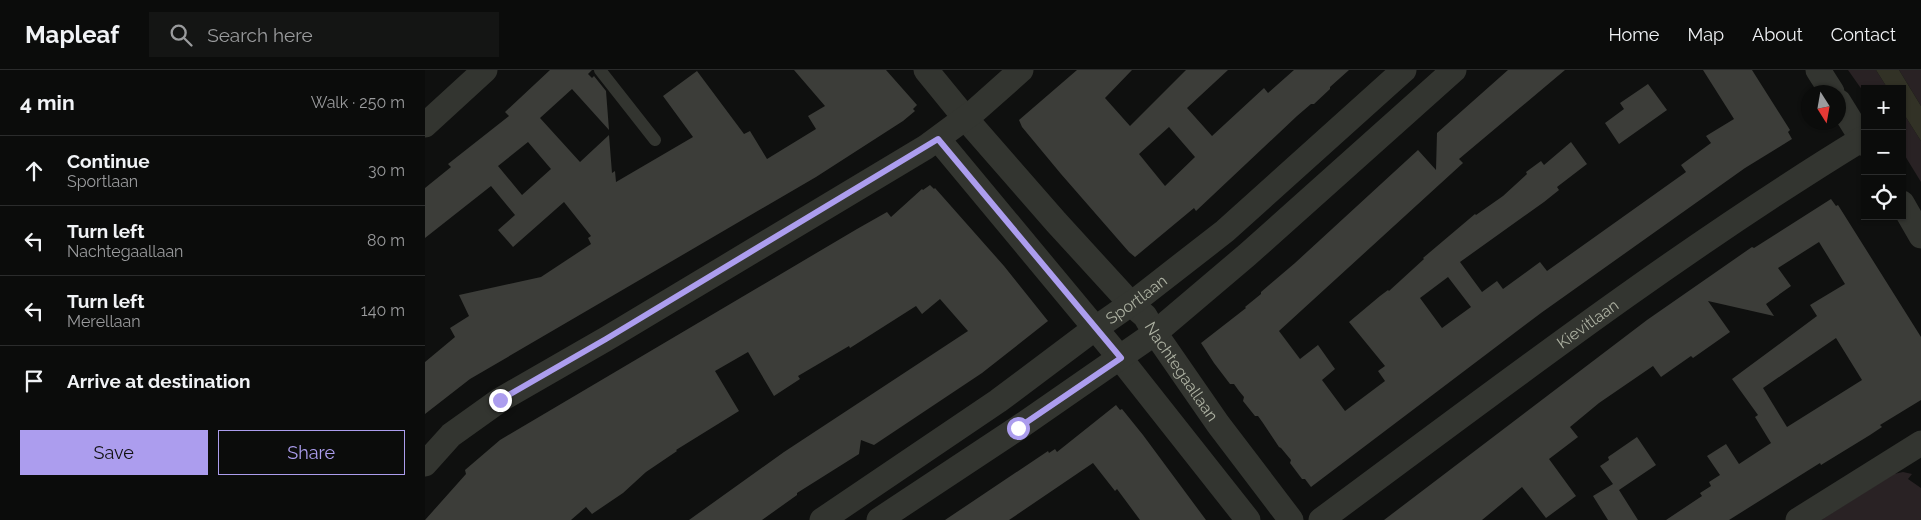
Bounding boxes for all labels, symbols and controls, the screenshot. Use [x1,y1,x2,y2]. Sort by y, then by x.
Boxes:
search box [149,12,499,57]
text: Mapleaf [25,20,119,49]
icon: search [167,21,195,49]
text: Search here [207,24,313,46]
text: Home [1608,24,1659,45]
text: Map [1687,24,1724,45]
text: About [1752,24,1803,45]
text: Contact [1831,24,1896,45]
north arrow [1801,85,1846,130]
map controls [1861,85,1906,220]
button: + [1861,85,1906,130]
text: 4 min [20,90,75,115]
text: Walk · 250 m [311,93,405,112]
button: − [1861,130,1906,175]
text: Continue [67,150,150,172]
icon: ahead [20,157,48,185]
text: 30 m [368,161,405,180]
text: Sportlaan [67,172,138,191]
button: locate [1861,175,1906,220]
text: Turn left [67,220,144,242]
icon: left [20,227,48,255]
text: 80 m [367,231,405,250]
text: Nachtegaallaan [67,242,183,261]
street label: Sportlaan [1102,271,1171,328]
text: Turn left [67,290,144,312]
street label: Kievitlaan [1553,295,1622,352]
icon: left [20,297,48,325]
text: 140 m [361,301,405,320]
text: Merellaan [67,312,141,331]
street label: Nachtegaallaan [1141,318,1223,425]
icon: arrive [20,367,48,395]
text: Arrive at destination [67,370,251,392]
route end [489,389,512,412]
route start [1007,417,1030,440]
button: Save [20,430,208,475]
button: Share [218,430,405,475]

